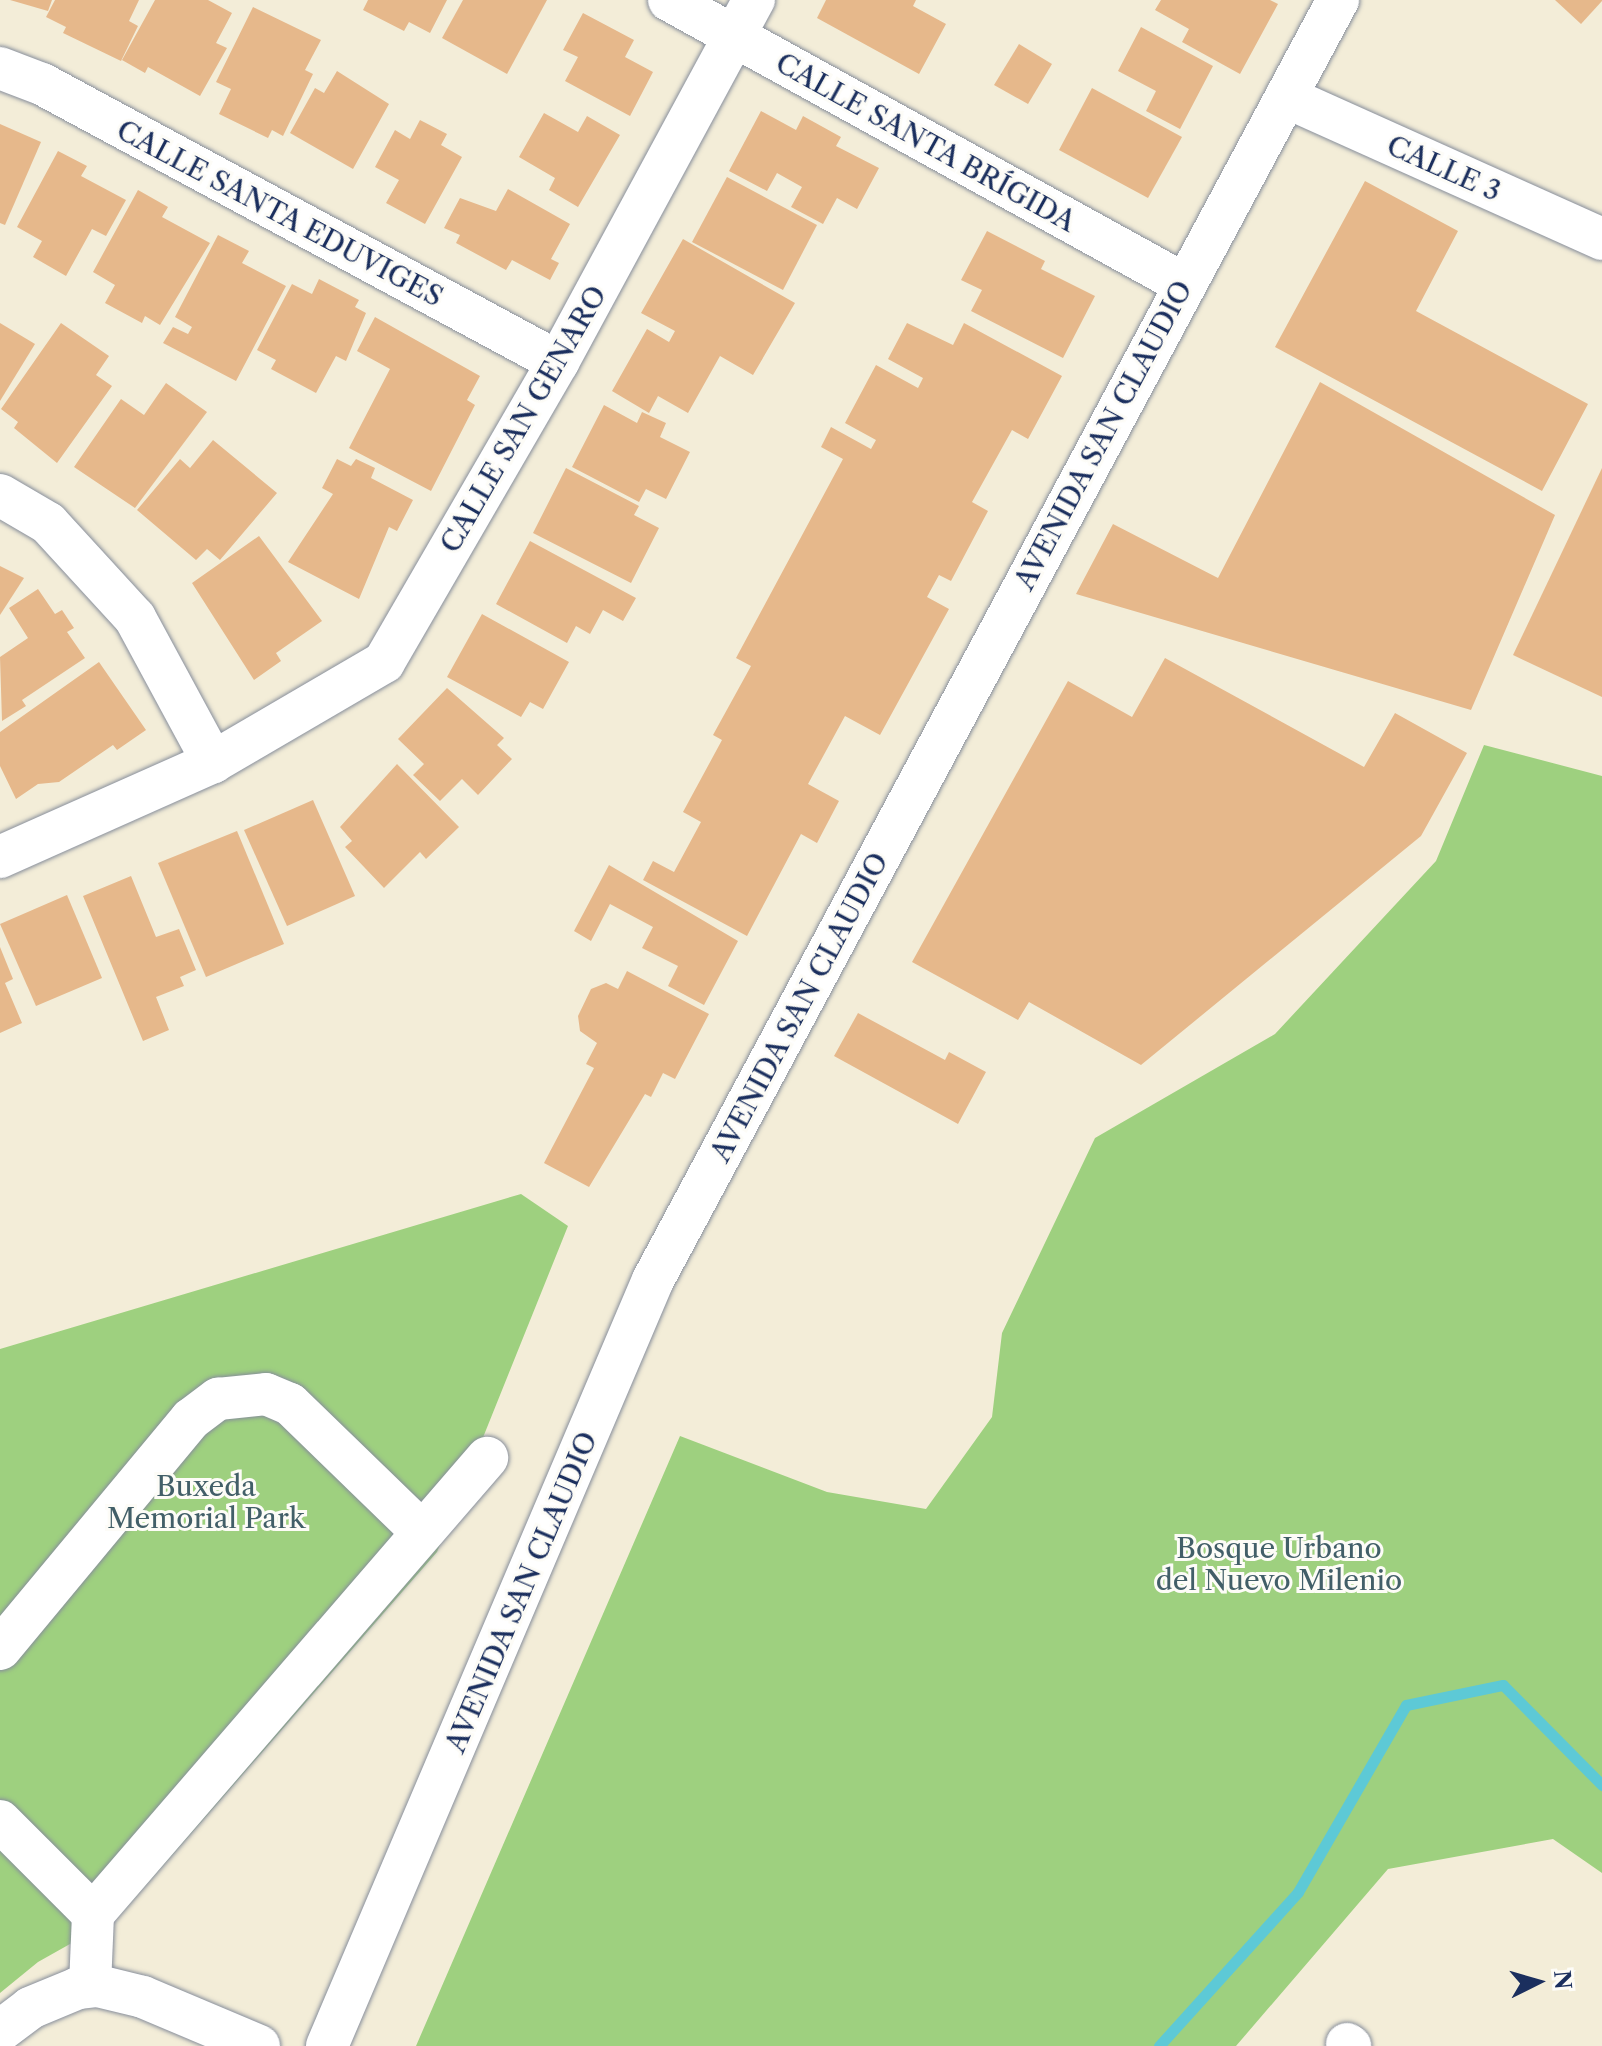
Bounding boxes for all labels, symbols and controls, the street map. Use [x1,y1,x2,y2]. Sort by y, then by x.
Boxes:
street label: CALLE SANTA BRÍGIDA [770,45,1082,239]
street label: CALLE SANTA EDUVIGES [111,112,449,314]
street label: CALLE 3 [1382,128,1506,208]
street label: AVENIDA SAN CLAUDIO [1007,274,1199,596]
street label: CALLE SAN GENARO [433,280,613,558]
street label: AVENIDA SAN CLAUDIO [703,846,895,1168]
street label: AVENIDA SAN CLAUDIO [438,1426,604,1758]
park label: Buxeda Memorial Park [107,1469,305,1535]
park label: Bosque Urbano del Nuevo Milenio [1156,1531,1402,1597]
north arrow [1498,1942,1578,2022]
text: N [1548,1969,1577,1991]

